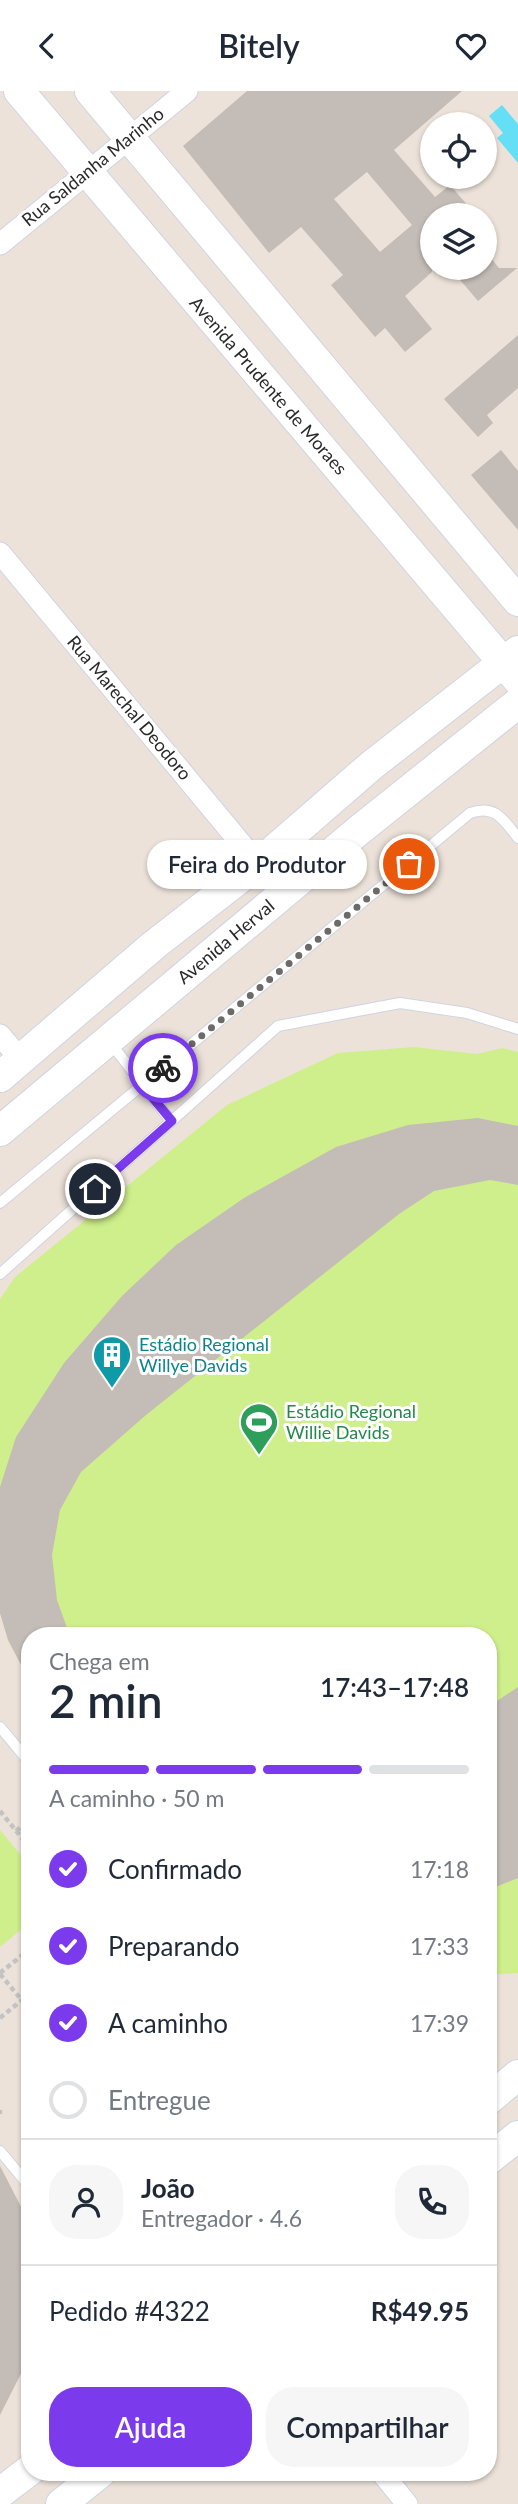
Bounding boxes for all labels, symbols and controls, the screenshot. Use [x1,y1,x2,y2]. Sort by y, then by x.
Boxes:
text: Bitely [218,26,300,65]
icon: back [28,27,66,65]
icon: heart [452,27,490,65]
street label: Rua Saldanha Marinho [17,102,168,230]
map controls [420,112,497,280]
button: locate [420,112,497,189]
button: layers [420,203,497,280]
street label: Avenida Prudente de Moraes [185,292,352,479]
street label: Rua Marechal Deodoro [63,631,197,784]
pin [379,834,439,894]
callout: Feira do Produtor [146,839,367,889]
icon: bag [390,845,428,883]
text: Feira do Produtor [168,850,346,878]
street label: Avenida Herval [172,894,278,988]
courier [128,1033,198,1103]
icon: bike [144,1049,182,1087]
pin [65,1159,125,1219]
icon: home [76,1170,114,1208]
place label: Estádio Regional Willye Davids [139,1333,269,1376]
building icon: Estádio Regional Willye Davids [91,1334,133,1389]
place label: Estádio Regional Willie Davids [286,1400,416,1443]
sports icon: Estádio Regional Willie Davids [238,1401,280,1456]
text: Chega em [49,1647,150,1675]
text: 17:43–17:48 [320,1671,469,1703]
text: 2 min [49,1673,163,1728]
text: A caminho · 50 m [49,1784,225,1812]
icon: check [49,1850,87,1888]
text: Confirmado [108,1853,242,1885]
text: 17:18 [410,1855,469,1883]
icon: check [49,1927,87,1965]
text: Preparando [108,1930,240,1962]
text: 17:33 [410,1932,469,1960]
icon: check [49,2004,87,2042]
text: A caminho [108,2007,228,2039]
text: 17:39 [410,2009,469,2037]
text: Entregue [108,2084,211,2116]
button: person [49,2165,123,2239]
button: phone [395,2165,469,2239]
text: João [141,2172,195,2204]
text: Entregador · 4.6 [141,2204,302,2232]
text: Pedido #4322 [49,2295,210,2327]
text: R$49.95 [371,2295,469,2327]
button: Ajuda [49,2387,252,2467]
button: Compartilhar [266,2387,469,2467]

